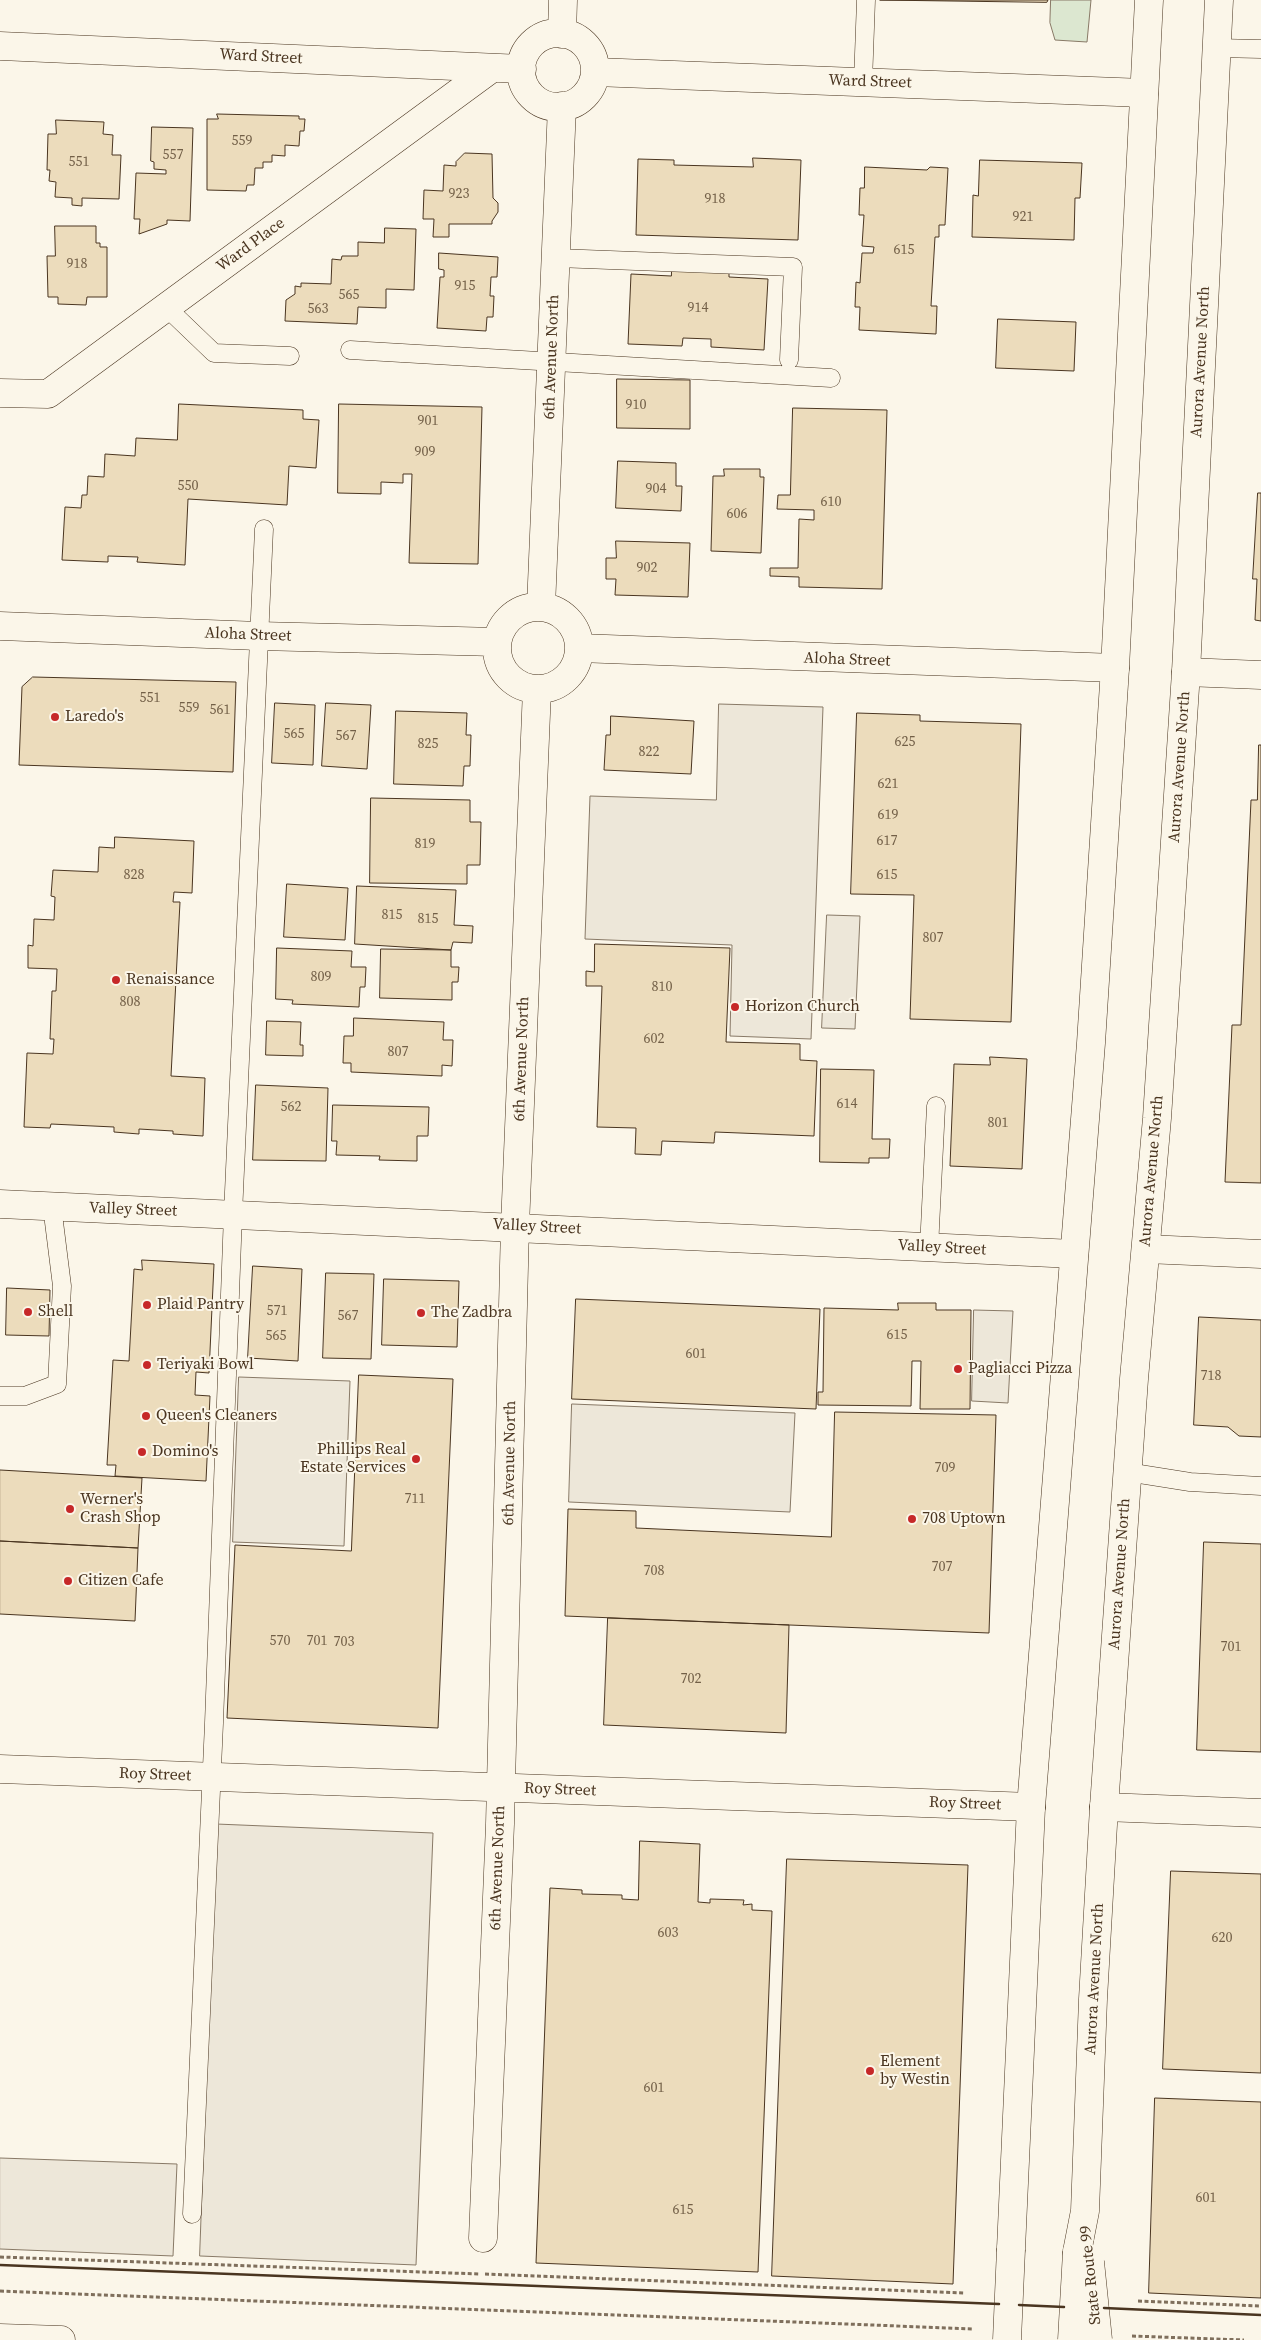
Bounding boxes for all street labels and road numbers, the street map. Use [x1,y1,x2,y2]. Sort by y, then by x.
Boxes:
street label: Ward Street [219,45,303,69]
street label: Ward Street [828,71,912,93]
street label: Ward Place [213,214,289,276]
street label: Aurora Avenue North [1187,286,1215,438]
street label: 6th Avenue North [540,294,564,420]
street label: Aloha Street [204,624,292,646]
street label: Aloha Street [803,649,891,671]
street label: Aurora Avenue North [1165,691,1195,843]
street label: 6th Avenue North [510,996,534,1122]
street label: Aurora Avenue North [1136,1094,1168,1248]
street label: Valley Street [88,1199,178,1221]
street label: Valley Street [492,1215,582,1239]
street label: Valley Street [897,1236,987,1260]
street label: 6th Avenue North [499,1400,521,1526]
street label: Aurora Avenue North [1105,1498,1135,1650]
street label: Roy Street [119,1764,191,1786]
street label: Roy Street [524,1779,596,1801]
street label: Roy Street [929,1793,1001,1815]
street label: 6th Avenue North [486,1805,510,1931]
street label: Aurora Avenue North [1081,1903,1109,2055]
street label: State Route 99 [1076,2224,1106,2326]

